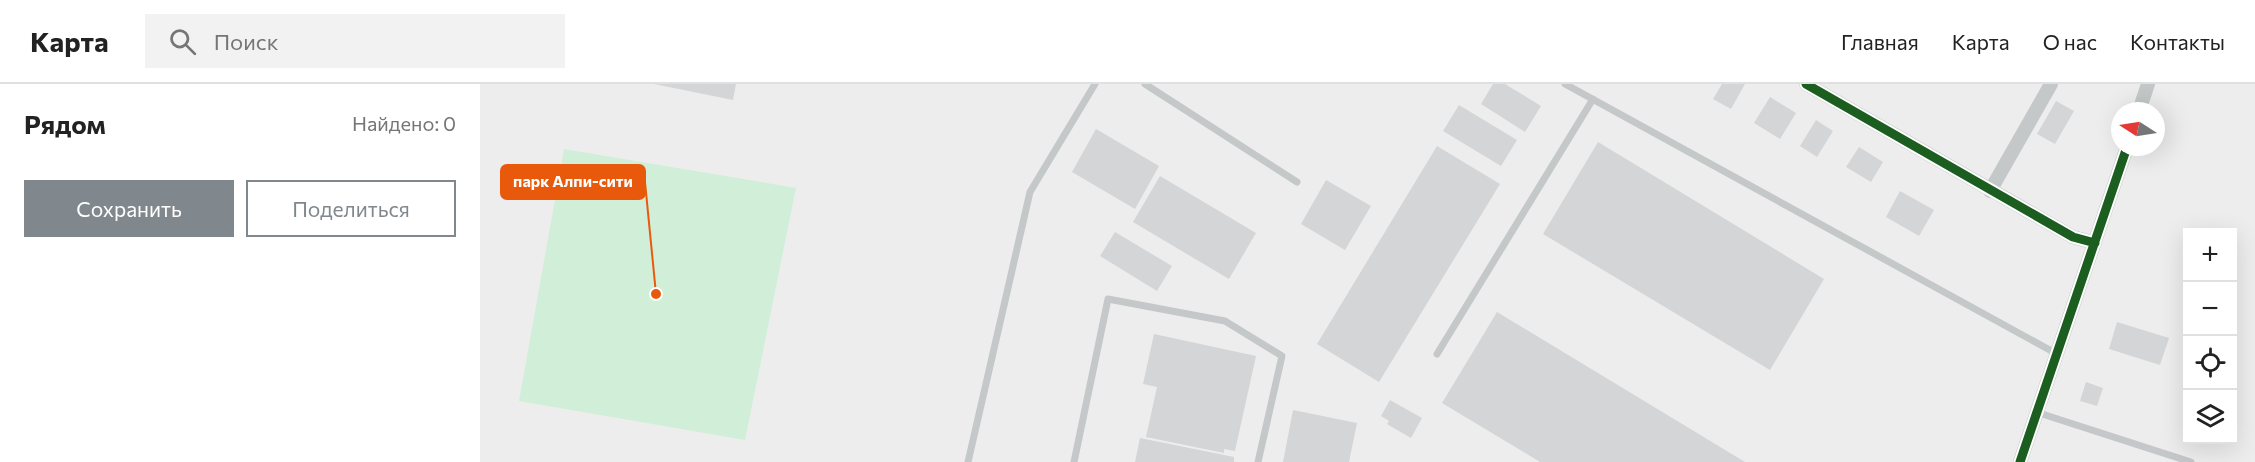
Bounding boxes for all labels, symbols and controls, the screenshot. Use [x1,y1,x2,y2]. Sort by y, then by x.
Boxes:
search box [145,14,565,68]
text: Карта [30,24,109,58]
icon: search [166,25,199,58]
text: Поиск [214,28,278,55]
text: Главная [1841,29,1919,54]
text: Карта [1952,29,2010,54]
text: О нас [2043,29,2097,54]
text: Контакты [2130,29,2225,54]
north arrow [2111,102,2165,156]
text: Рядом [24,108,106,139]
text: Найдено: 0 [352,111,456,135]
callout: парк Алпи-сити [501,165,645,199]
text: парк Алпи-сити [513,171,633,190]
button: Сохранить [24,180,234,237]
button: Поделиться [246,180,456,237]
map controls [2183,228,2237,444]
button: + [2183,228,2237,282]
button: − [2183,282,2237,336]
button: locate [2183,336,2237,390]
button: layers [2183,390,2237,444]

